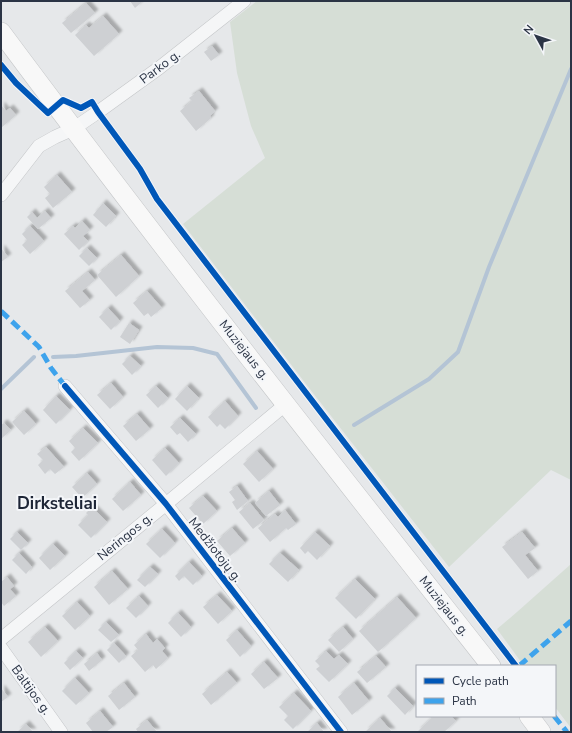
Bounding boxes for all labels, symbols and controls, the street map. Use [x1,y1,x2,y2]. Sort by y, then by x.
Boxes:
north arrow [516,16,556,56]
text: N [520,22,537,38]
street label: Parko g. [136,46,184,88]
street label: Muziejaus g. [215,316,273,384]
district label: Dirksteliai [17,492,97,515]
street label: Neringos g. [93,509,157,565]
street label: Medžiotojų g. [184,514,246,586]
street label: Muziejaus g. [415,572,473,640]
street label: Baltijos g. [7,661,55,719]
legend [416,665,556,717]
text: Cycle path [452,673,509,689]
text: Path [452,693,477,709]

